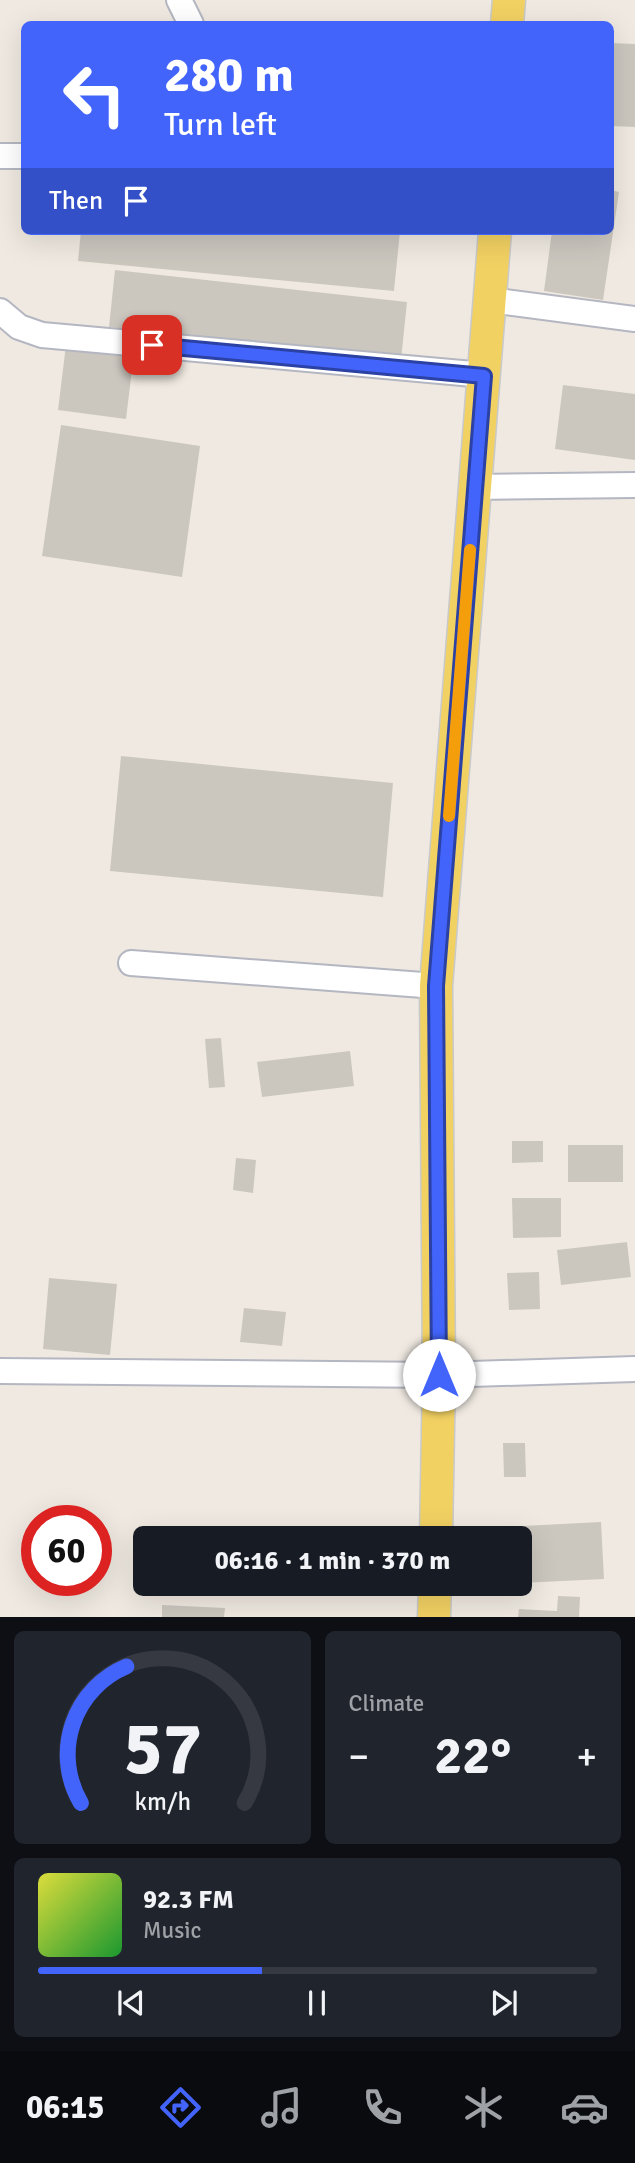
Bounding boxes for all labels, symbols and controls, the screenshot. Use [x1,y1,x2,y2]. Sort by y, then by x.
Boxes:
text: 280 m [164,45,294,105]
icon: left [49,49,140,140]
text: Turn left [164,105,277,144]
icon: arrive [117,182,155,220]
text: Then [49,185,103,217]
pin [122,315,182,375]
icon: arrive [133,326,171,364]
position arrow [402,1338,476,1412]
speed limit sign: 60 [21,1505,112,1596]
text: 06:16 · 1 min · 370 m [215,1545,450,1577]
text: Climate [349,1689,424,1718]
text: 57 [123,1706,202,1795]
text: 22° [434,1724,511,1788]
text: − [349,1733,369,1780]
text: + [576,1733,597,1780]
text: km/h [134,1786,191,1817]
text: 92.3 FM [143,1884,234,1916]
text: Music [143,1916,201,1945]
icon: previous [112,1984,150,2022]
icon: pause [298,1984,336,2022]
icon: next [485,1984,523,2022]
icon: directions [156,2083,205,2132]
icon: music [257,2083,306,2132]
icon: phone [358,2083,407,2132]
icon: climate [459,2083,508,2132]
icon: car [560,2083,609,2132]
text: 06:15 [26,2088,105,2127]

